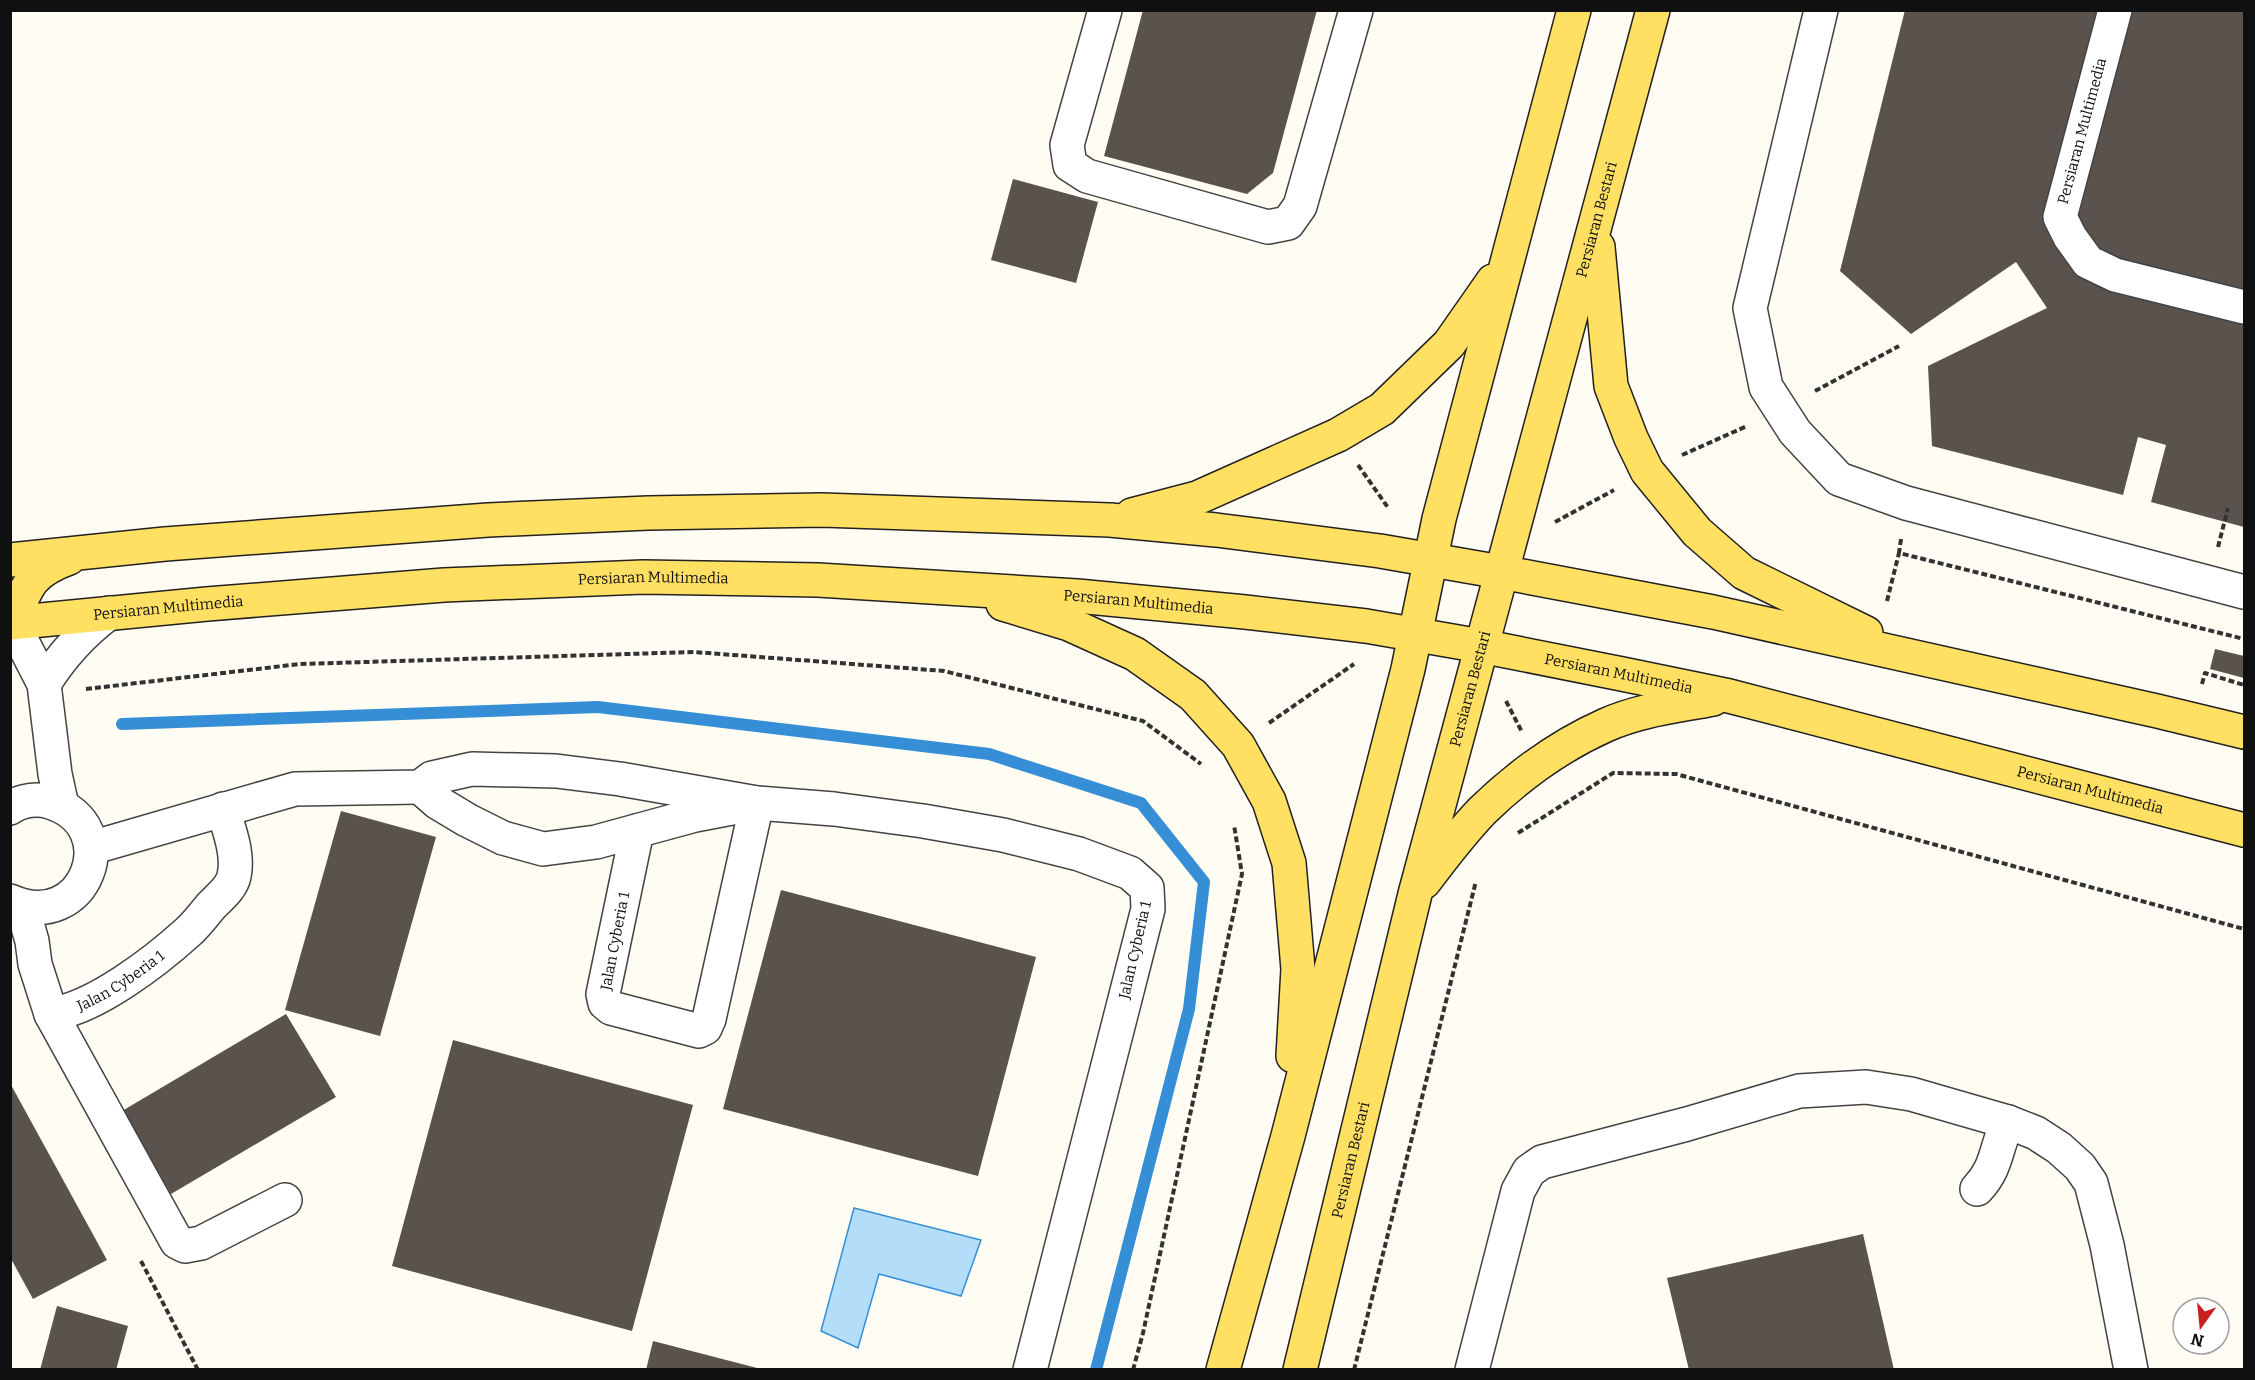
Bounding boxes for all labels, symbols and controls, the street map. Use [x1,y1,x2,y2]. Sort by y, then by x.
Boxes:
street label: Persiaran Multimedia [2054,56,2110,206]
street label: Persiaran Bestari [1572,159,1621,280]
street label: Persiaran Multimedia [577,568,729,589]
street label: Persiaran Multimedia [1063,586,1214,618]
street label: Persiaran Multimedia [92,592,244,624]
street label: Persiaran Bestari [1446,629,1495,749]
street label: Persiaran Multimedia [1543,650,1694,697]
street label: Persiaran Multimedia [2015,762,2166,818]
street label: Jalan Cyberia 1 [596,890,633,993]
street label: Jalan Cyberia 1 [1115,899,1155,1002]
street label: Jalan Cyberia 1 [74,947,168,1015]
street label: Persiaran Bestari [1328,1099,1374,1220]
north arrow [2171,1296,2231,1356]
text: N [2189,1329,2206,1351]

